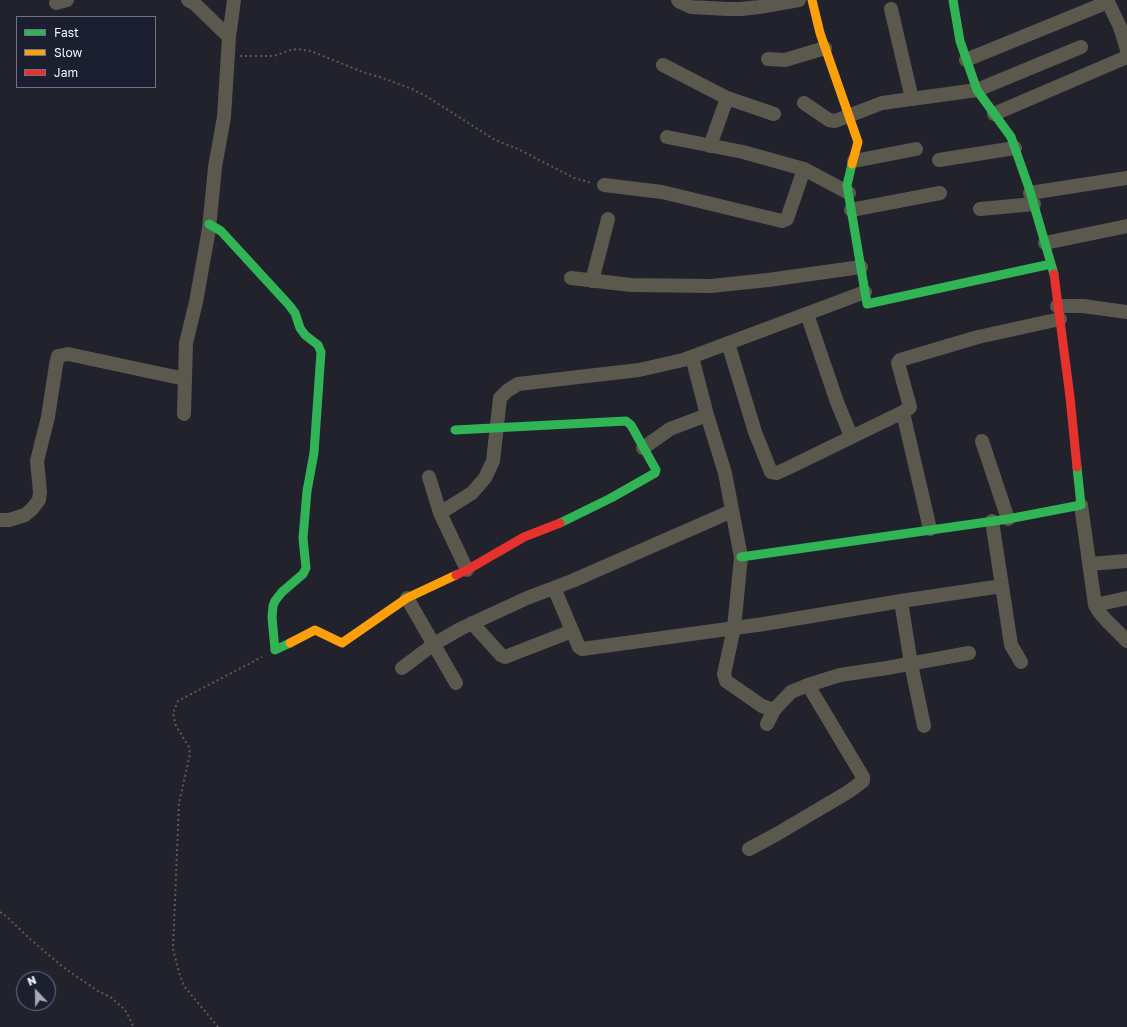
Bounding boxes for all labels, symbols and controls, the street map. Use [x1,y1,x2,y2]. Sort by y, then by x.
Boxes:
legend [16,16,156,88]
text: Fast [54,25,79,40]
text: Slow [54,45,82,60]
text: Jam [54,65,78,80]
north arrow [16,971,56,1011]
text: N [25,973,38,988]

